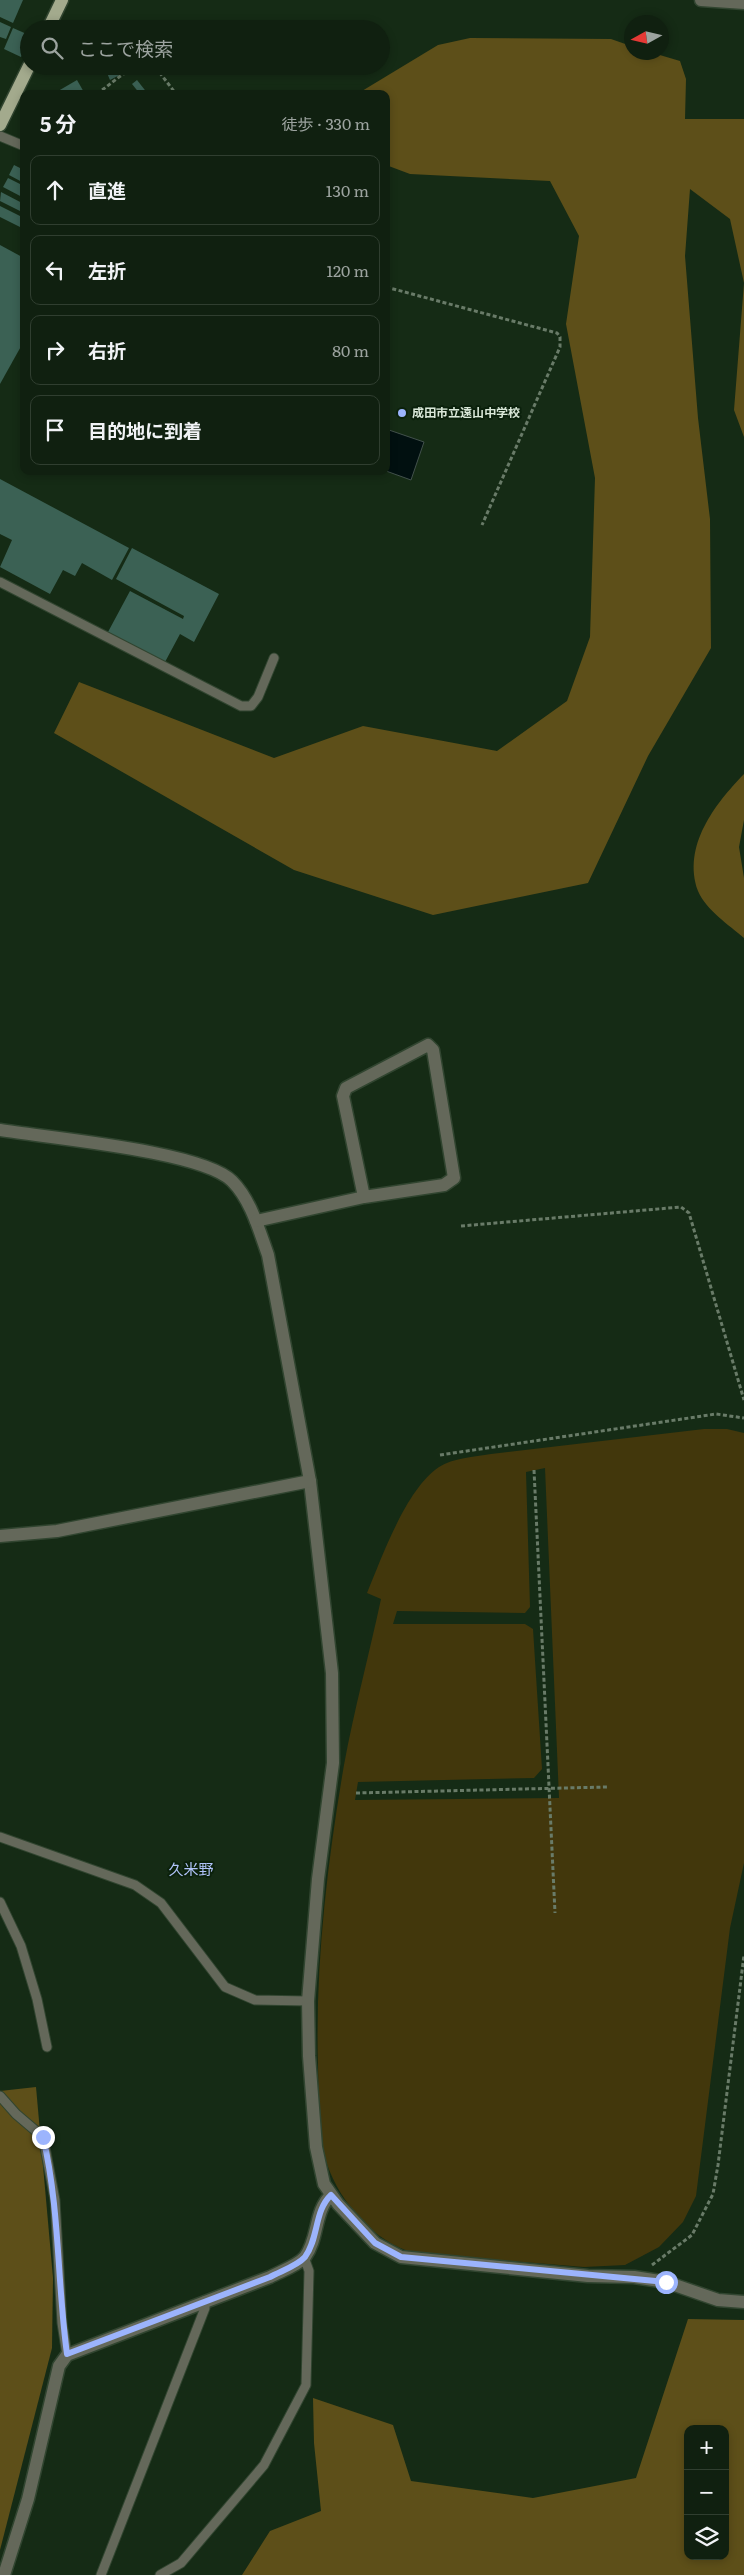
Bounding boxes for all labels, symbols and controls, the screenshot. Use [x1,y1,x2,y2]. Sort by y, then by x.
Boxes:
north arrow [624,15,669,60]
search box [20,20,390,75]
icon: search [38,34,66,62]
text: ここで検索 [78,34,173,62]
text: 5 分 [40,107,77,138]
text: 徒歩 · 330 m [281,111,370,135]
icon: ahead [41,176,69,204]
text: 直進 [88,176,126,204]
text: 130 m [326,178,369,202]
icon: left [41,256,69,284]
text: 左折 [88,256,126,284]
text: 120 m [326,258,369,282]
icon: right [41,336,69,364]
text: 右折 [88,336,126,364]
text: 80 m [332,338,369,362]
place label: 成田市立遠山中学校 [412,403,520,421]
marker: 成田市立遠山中学校 [396,407,408,419]
icon: arrive [41,416,69,444]
text: 目的地に到着 [88,416,202,444]
district label: 久米野 [168,1857,214,1880]
route end [32,2126,55,2149]
route start [655,2271,678,2294]
map controls [684,2425,729,2560]
button: + [684,2425,729,2470]
button: − [684,2470,729,2515]
button: layers [684,2515,729,2560]

